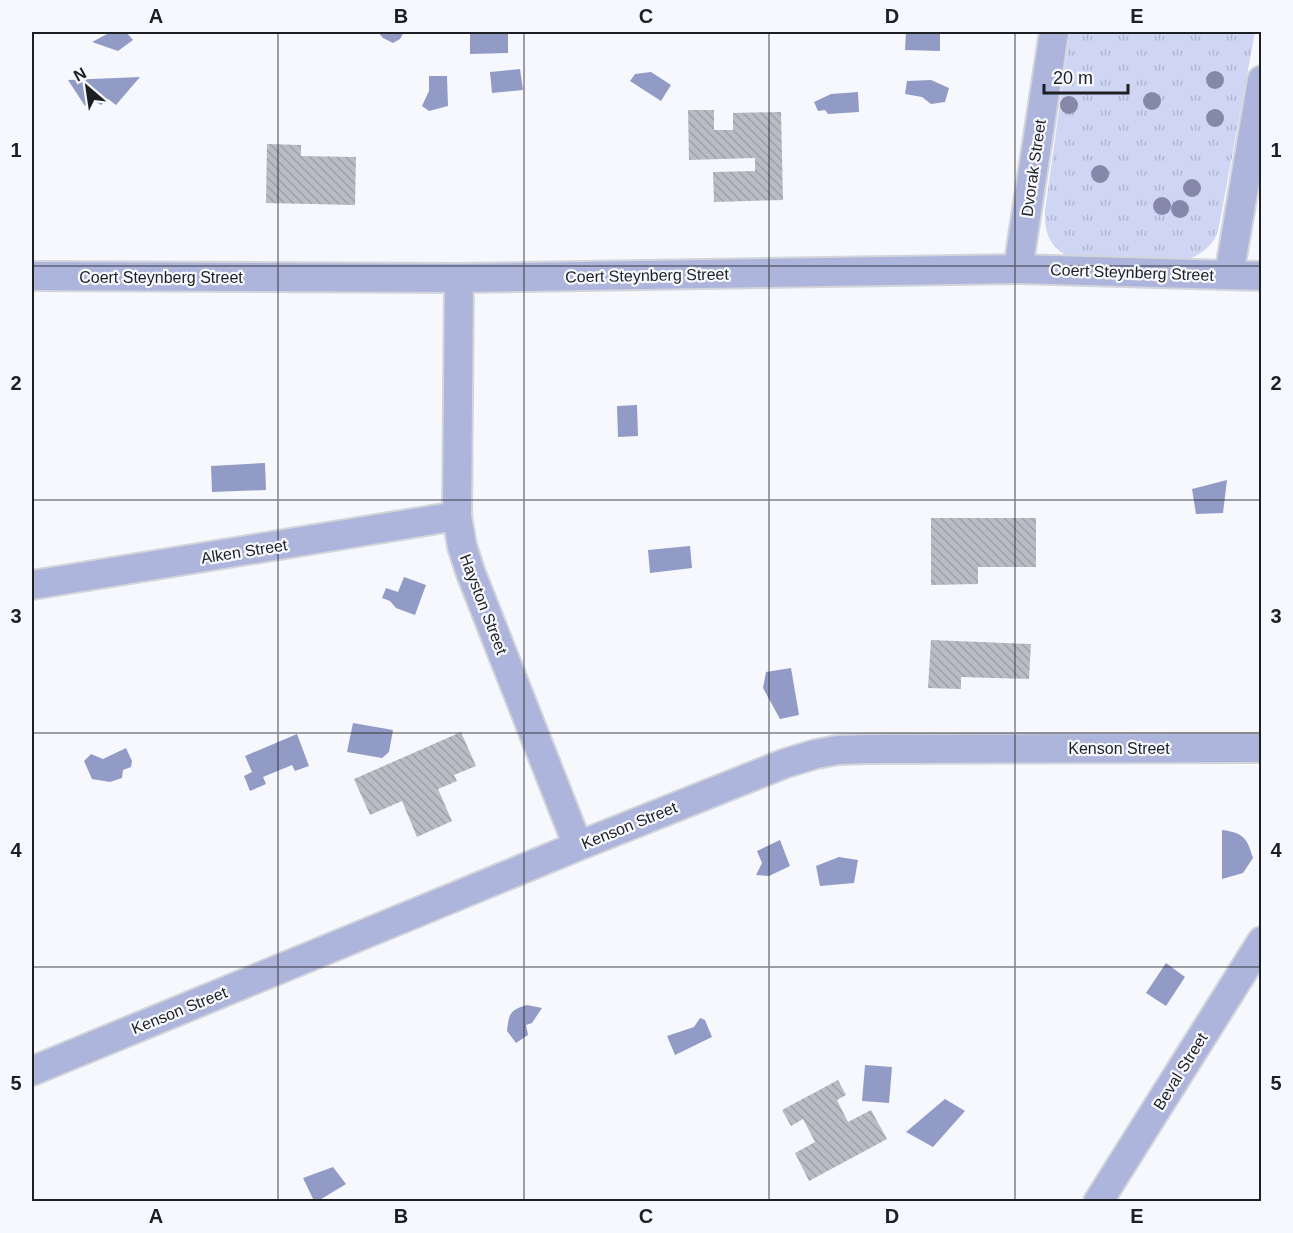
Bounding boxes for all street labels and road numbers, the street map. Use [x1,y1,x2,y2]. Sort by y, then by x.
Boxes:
street label: Dvorak Street [1018,118,1049,218]
street label: Coert Steynberg Street [1050,261,1215,284]
street label: Coert Steynberg Street [565,266,730,285]
street label: Coert Steynberg Street [79,269,243,286]
street label: Alken Street [200,536,289,567]
street label: Hayston Street [457,552,511,657]
street label: Kenson Street [1068,740,1170,757]
street label: Kenson Street [579,798,680,852]
street label: Kenson Street [129,983,230,1037]
street label: Beval Street [1150,1029,1211,1113]

